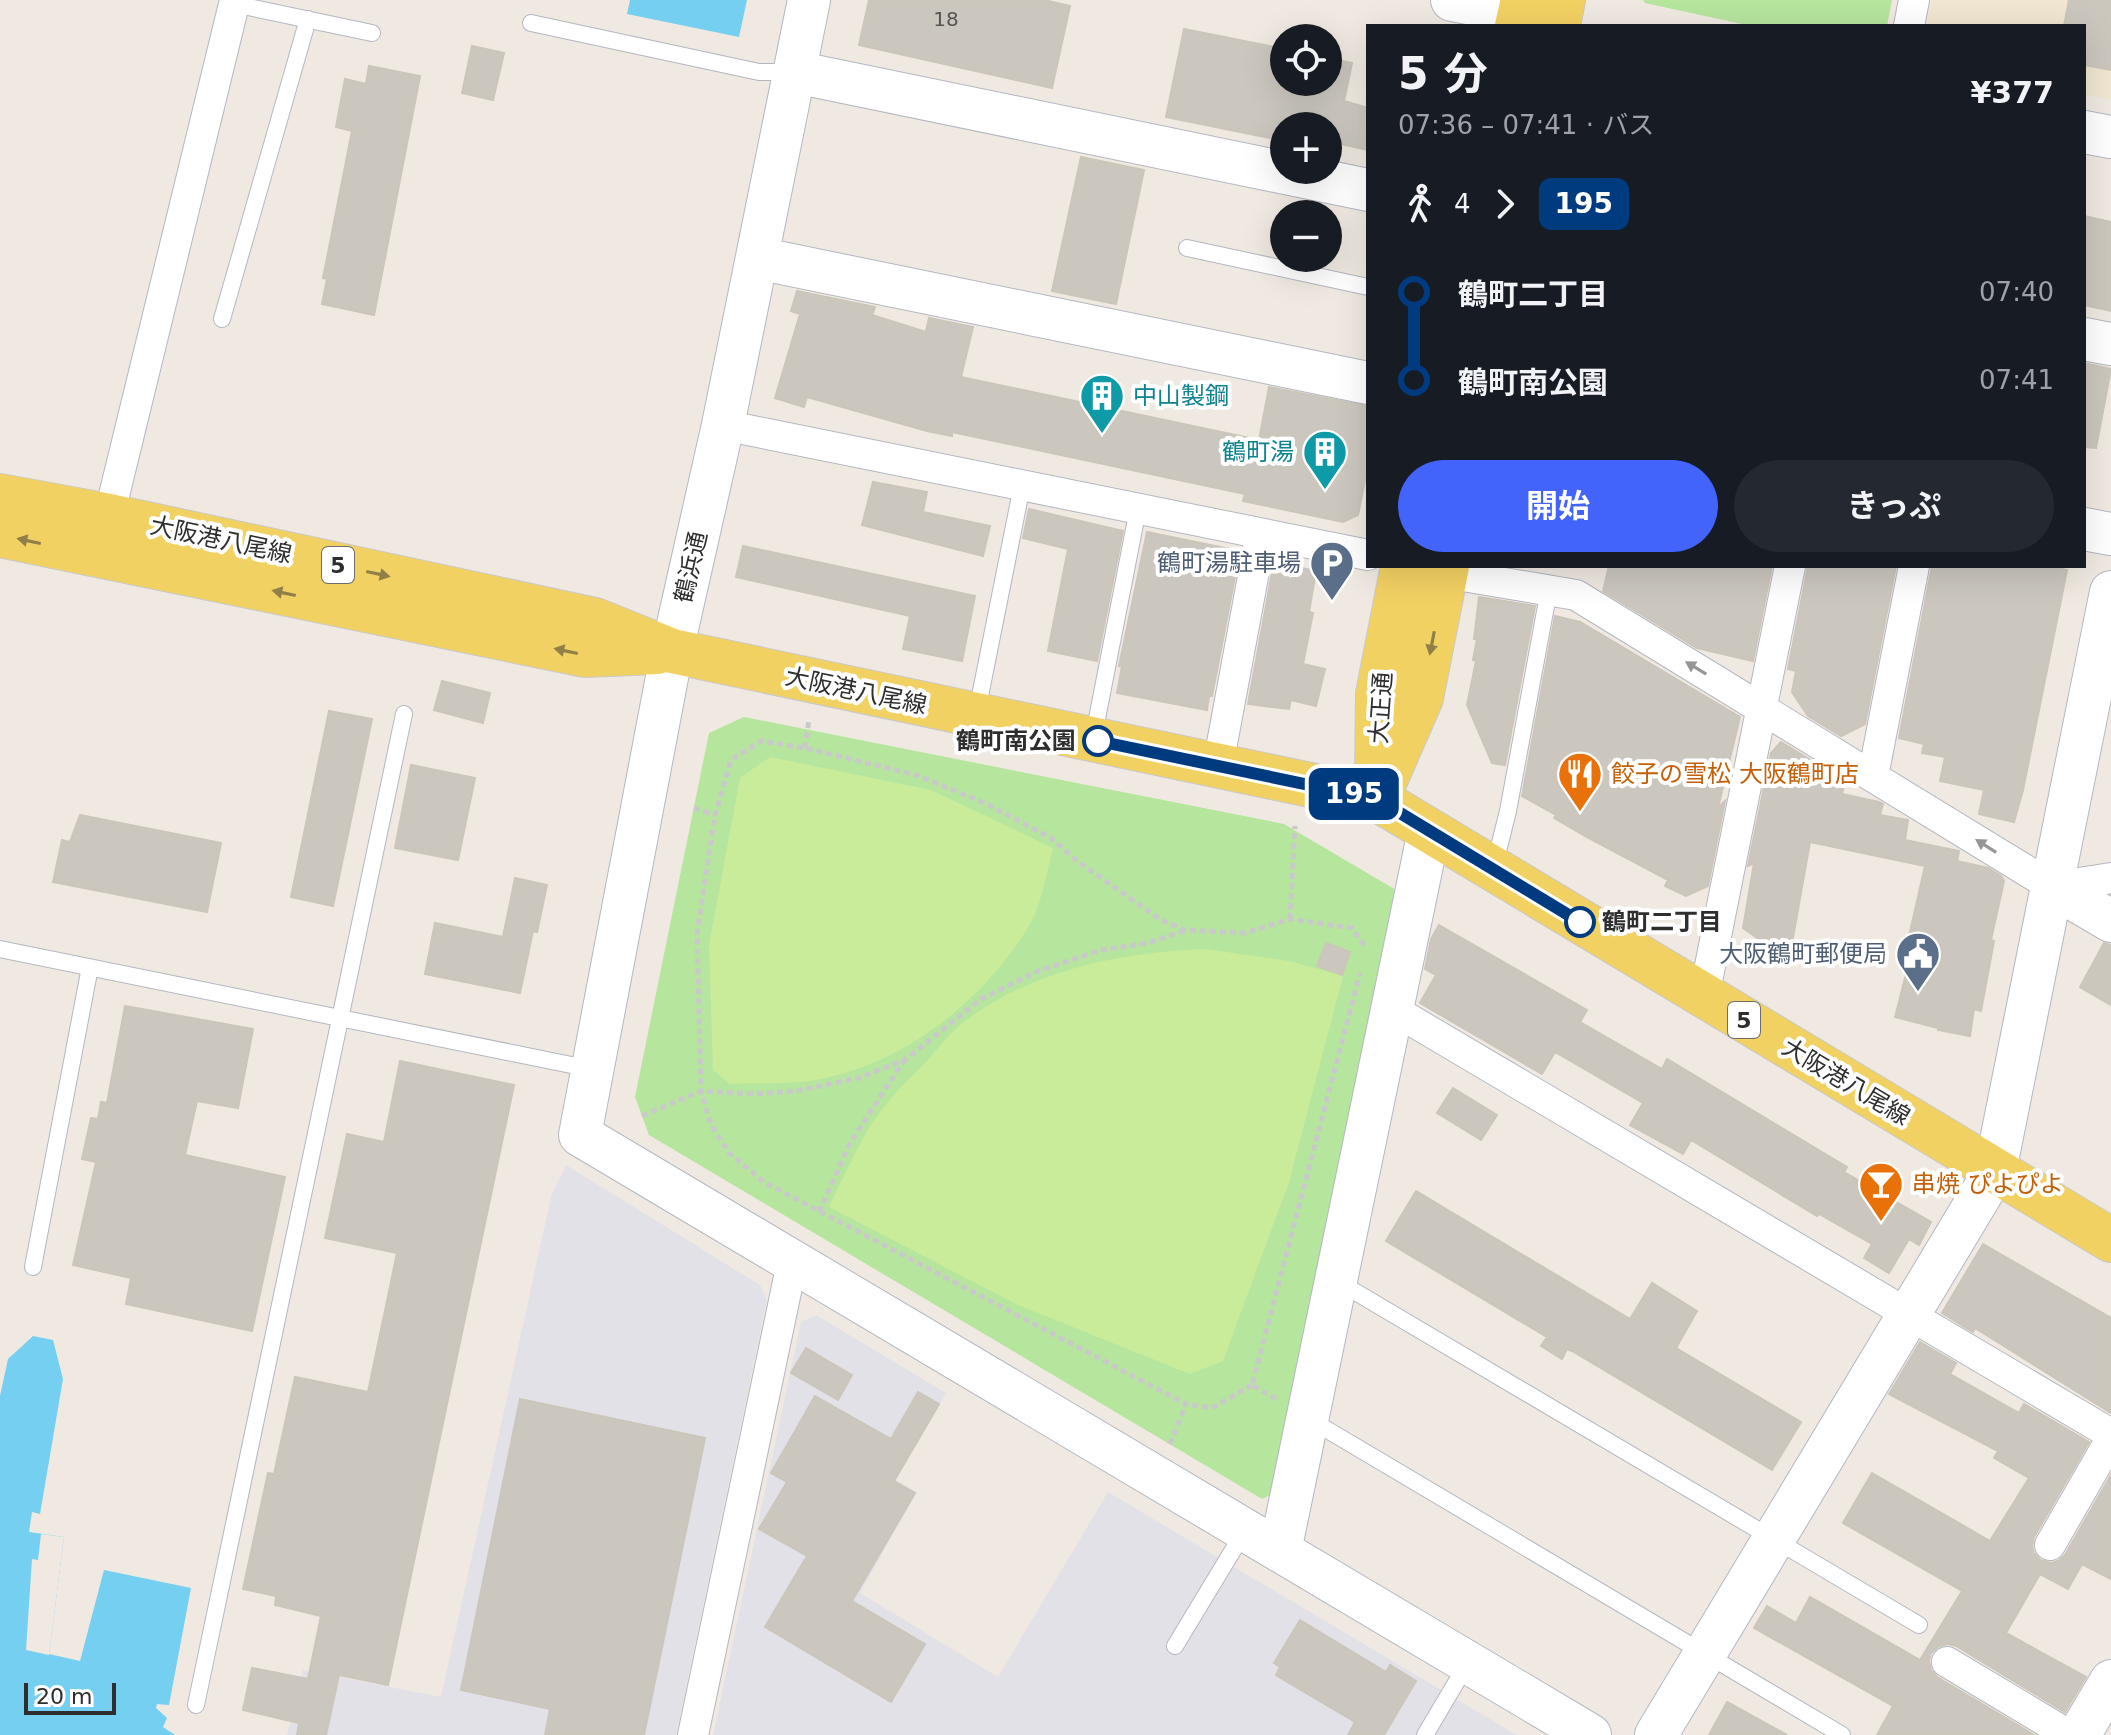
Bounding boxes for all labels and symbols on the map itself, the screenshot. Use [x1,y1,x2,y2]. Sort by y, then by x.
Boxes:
house number: 18 [933,7,959,31]
building icon: 中山製鋼 [1078,372,1126,435]
place label: 中山製鋼 [1133,382,1229,410]
building icon: 鶴町湯 [1301,428,1349,491]
place label: 鶴町湯 [1222,438,1294,466]
street label: 大阪港八尾線 [148,511,294,569]
street label: 鶴浜通 [669,529,713,605]
one-way arrow [17,535,42,547]
parking icon: 鶴町湯駐車場 [1308,539,1356,602]
road number: 5 [322,547,354,583]
place label: 鶴町湯駐車場 [1157,549,1301,577]
one-way arrow [366,568,391,581]
one-way arrow [271,587,296,599]
one-way arrow [1425,630,1437,655]
one-way arrow [554,644,579,657]
street label: 大阪港八尾線 [783,662,929,720]
one-way arrow [1685,662,1707,676]
street label: 大正通 [1365,671,1397,745]
marker: 鶴町南公園 [1083,726,1113,756]
place label: 鶴町南公園 [956,727,1076,755]
restaurant icon: 餃子の雪松 大阪鶴町店 [1556,750,1604,813]
place label: 餃子の雪松 大阪鶴町店 [1611,760,1859,788]
line badge: 195 [1308,768,1400,820]
one-way arrow [1975,839,1997,853]
marker: 鶴町二丁目 [1565,907,1595,937]
place label: 鶴町二丁目 [1602,908,1722,936]
public building icon: 大阪鶴町郵便局 [1894,930,1942,993]
place label: 大阪鶴町郵便局 [1719,940,1887,968]
road number: 5 [1728,1002,1760,1038]
street label: 大阪港八尾線 [1777,1033,1915,1131]
bar icon: 串焼 ぴよぴよ [1857,1160,1905,1223]
place label: 串焼 ぴよぴよ [1912,1170,2064,1198]
scale bar [24,1679,116,1715]

